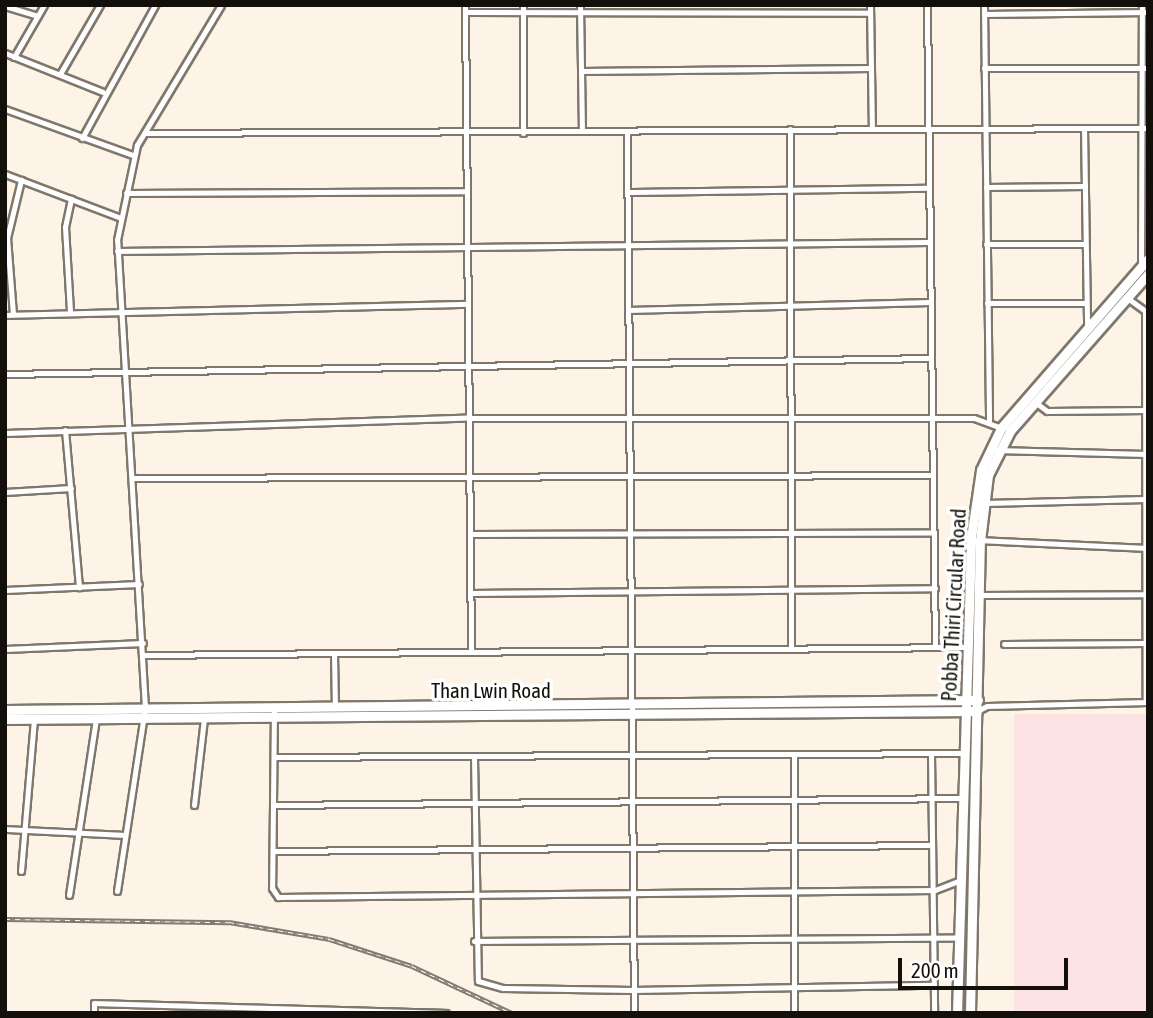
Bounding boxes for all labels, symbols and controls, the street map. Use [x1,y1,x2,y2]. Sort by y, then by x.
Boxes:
street label: Pobba Thiri Circular Road [935,508,971,702]
street label: Than Lwin Road [431,677,551,703]
scale bar [901,944,1071,988]
text: 200 m [911,958,959,982]

